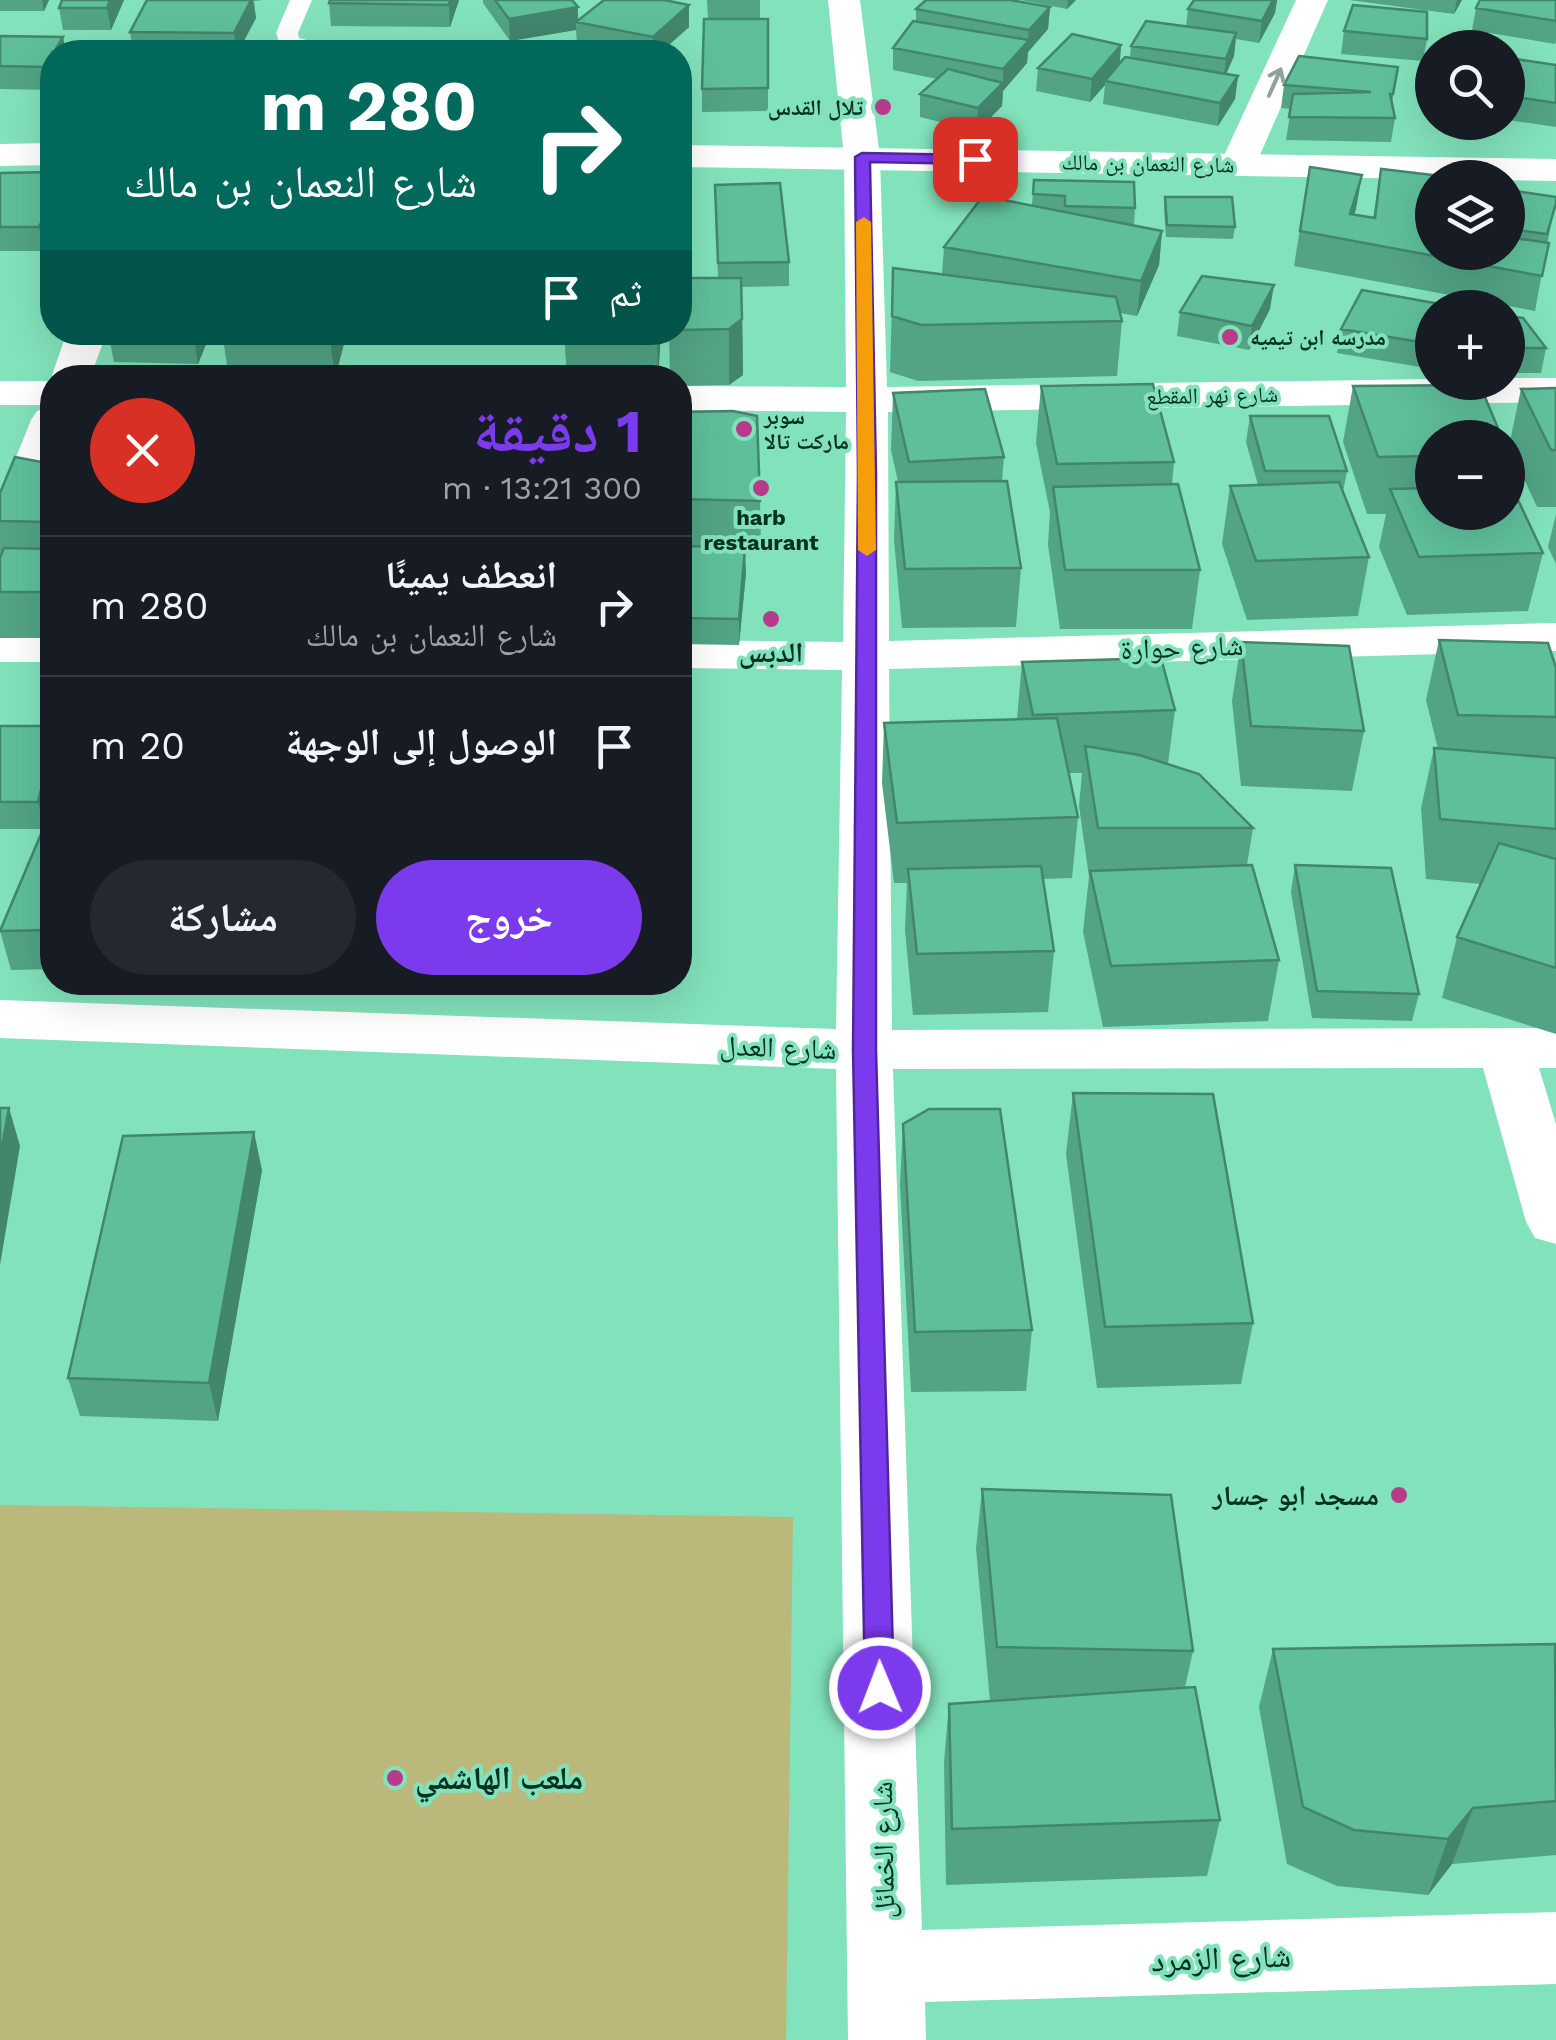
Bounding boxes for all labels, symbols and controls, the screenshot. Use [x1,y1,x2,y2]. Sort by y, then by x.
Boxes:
map controls [1415,30,1525,530]
button: search [1415,30,1525,140]
text: 280 m [260,65,477,147]
one-way arrow [1266,68,1285,98]
icon: right [512,80,642,210]
place label: تلال القدس [768,95,863,121]
marker: تلال القدس [872,96,894,118]
pin [933,117,1018,202]
icon: arrive [948,132,1003,187]
street label: شارع النعمان بن مالك [1061,149,1235,179]
text: شارع النعمان بن مالك [124,155,477,208]
button: layers [1415,160,1525,270]
icon: arrive [534,270,589,325]
text: ثم [609,271,642,315]
button: + [1415,290,1525,400]
place label: مدرسه ابن تيميه [1250,325,1386,351]
marker: مدرسه ابن تيميه [1219,326,1241,348]
street label: شارع نهر المقطع [1146,382,1278,410]
text: 1 دقيقة [473,396,642,467]
button: close [90,398,195,503]
place label: سوبر ماركت تالا [763,404,849,454]
marker: سوبر ماركت تالا [733,418,755,440]
button: − [1415,420,1525,530]
text: 300 m · 13:21 [442,469,642,507]
marker: harb restaurant [750,477,772,499]
place label: harb restaurant [703,505,819,555]
text: انعطف يمينًا [385,553,557,597]
icon: right [587,579,642,634]
text: 280 m [90,584,208,628]
marker: الدبس [760,608,782,630]
text: شارع النعمان بن مالك [306,616,557,654]
street label: شارع حوارة [1120,629,1244,667]
place label: الدبس [739,636,803,669]
icon: arrive [587,719,642,774]
text: الوصول إلى الوجهة [285,720,557,764]
text: 20 m [90,724,185,768]
button: مشاركة [90,860,356,975]
button: خروج [376,860,642,975]
street label: شارع العدل [719,1029,837,1067]
place label: مسجد ابو جسار [1212,1479,1379,1512]
marker: مسجد ابو جسار [1388,1484,1410,1506]
position arrow [828,1636,932,1740]
place label: ملعب الهاشمي [415,1759,583,1803]
marker: ملعب الهاشمي [384,1767,406,1789]
street label: شارع الخمائل [866,1781,902,1919]
street label: شارع الزمرد [1150,1937,1292,1980]

